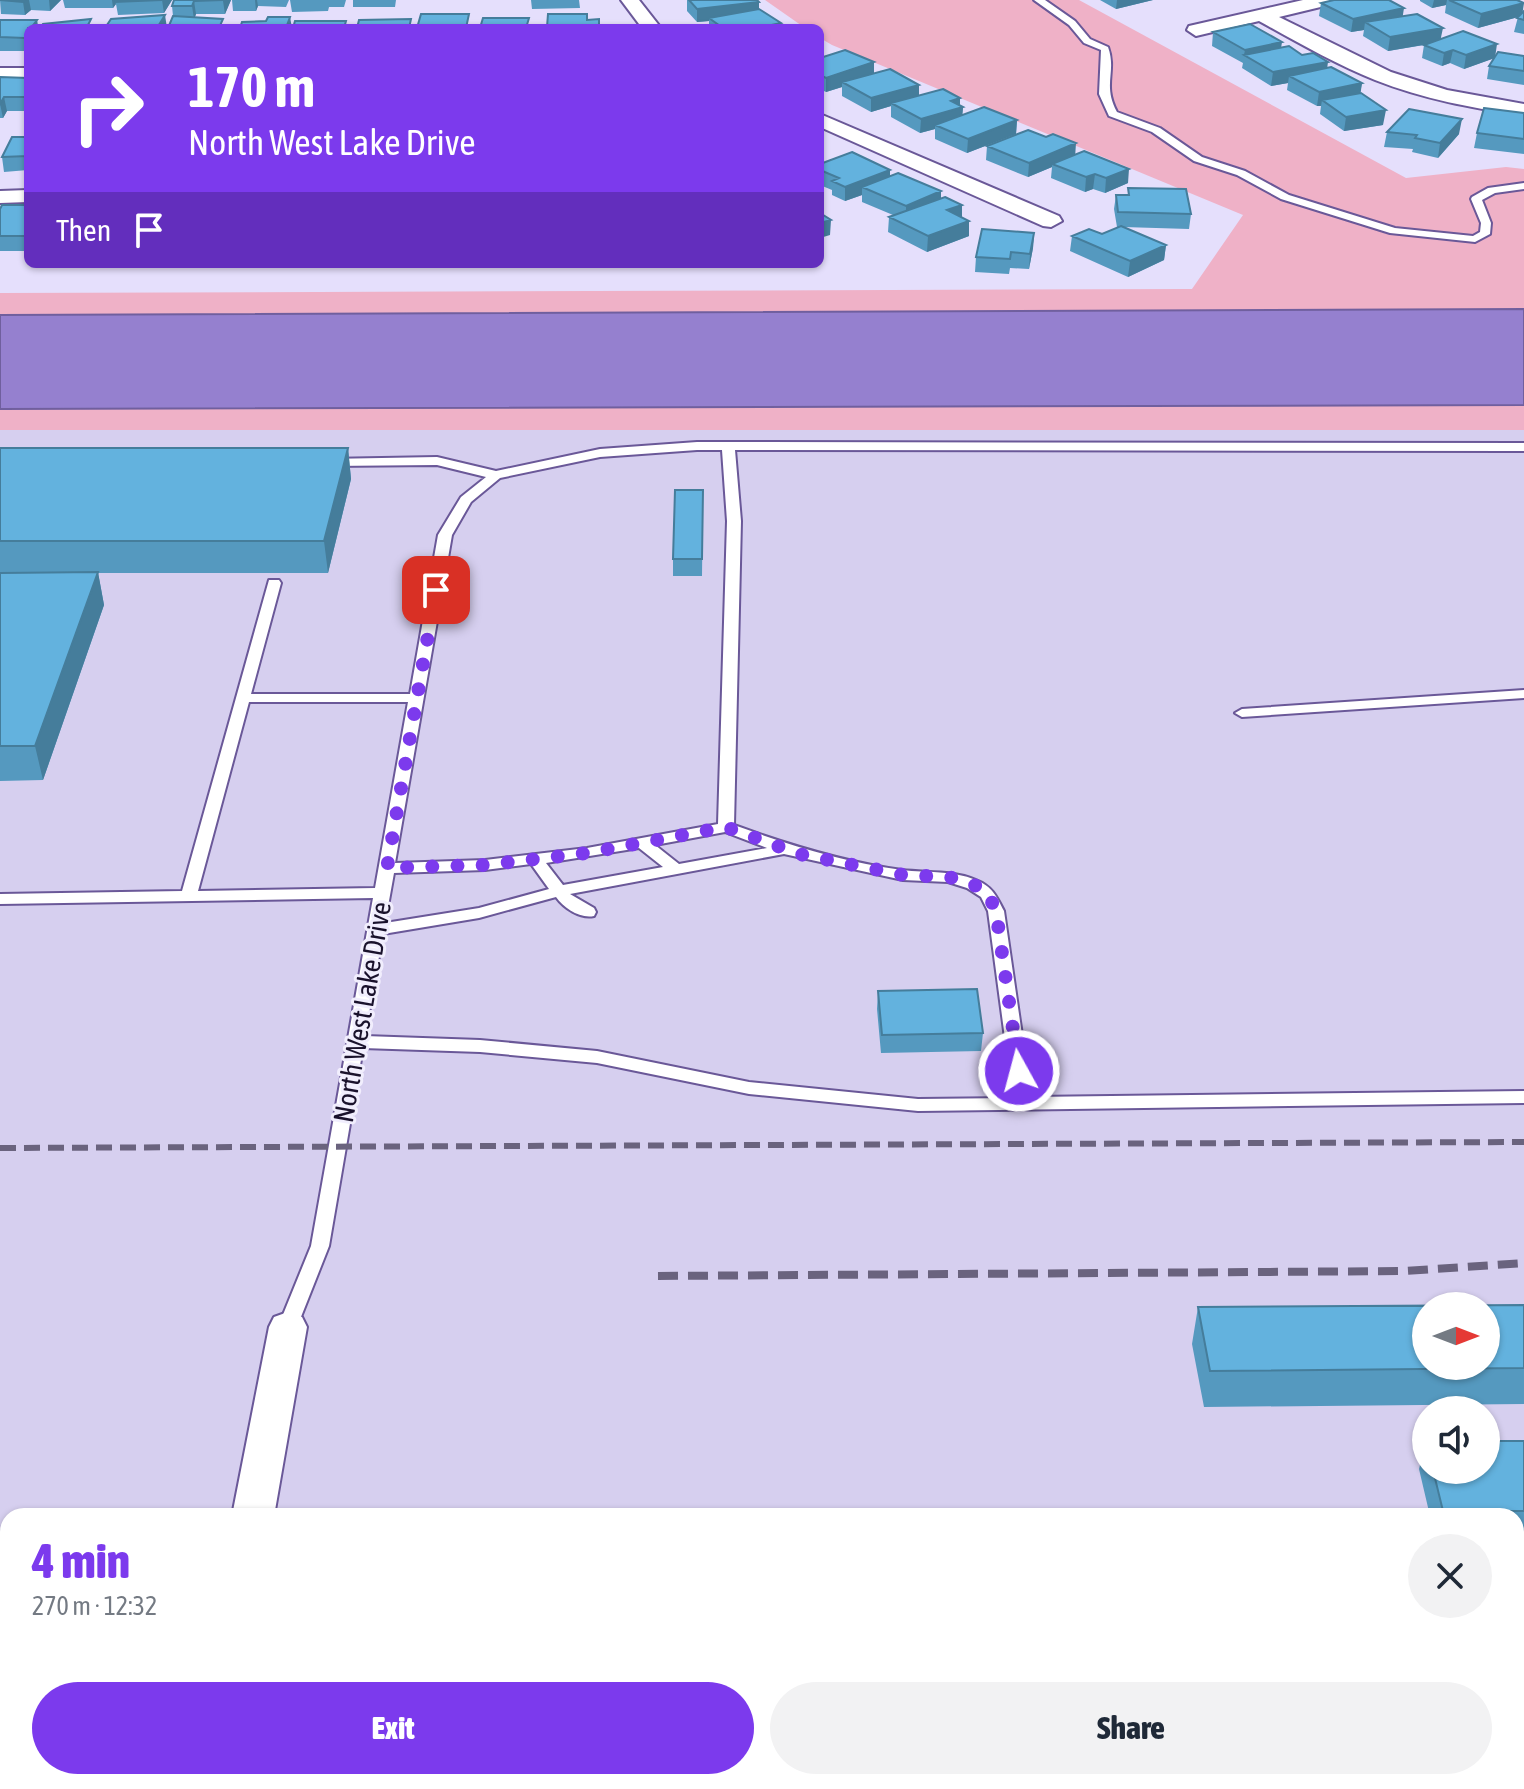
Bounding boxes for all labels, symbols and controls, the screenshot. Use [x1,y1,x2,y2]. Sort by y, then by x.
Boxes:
text: 170 m [188,55,315,119]
icon: right [56,56,160,160]
text: North West Lake Drive [188,121,476,163]
icon: arrive [127,208,171,252]
text: Then [56,213,111,247]
pin [402,556,470,624]
icon: arrive [414,568,458,612]
street label: North West Lake Drive [327,899,397,1125]
position arrow [977,1029,1061,1113]
north arrow [1412,1292,1500,1380]
map controls [1412,1292,1500,1484]
button: sound [1412,1396,1500,1484]
text: 4 min [32,1533,130,1588]
button: close [1408,1534,1492,1618]
text: 270 m · 12:32 [32,1591,157,1621]
button: Exit [32,1682,754,1774]
button: Share [770,1682,1492,1774]

